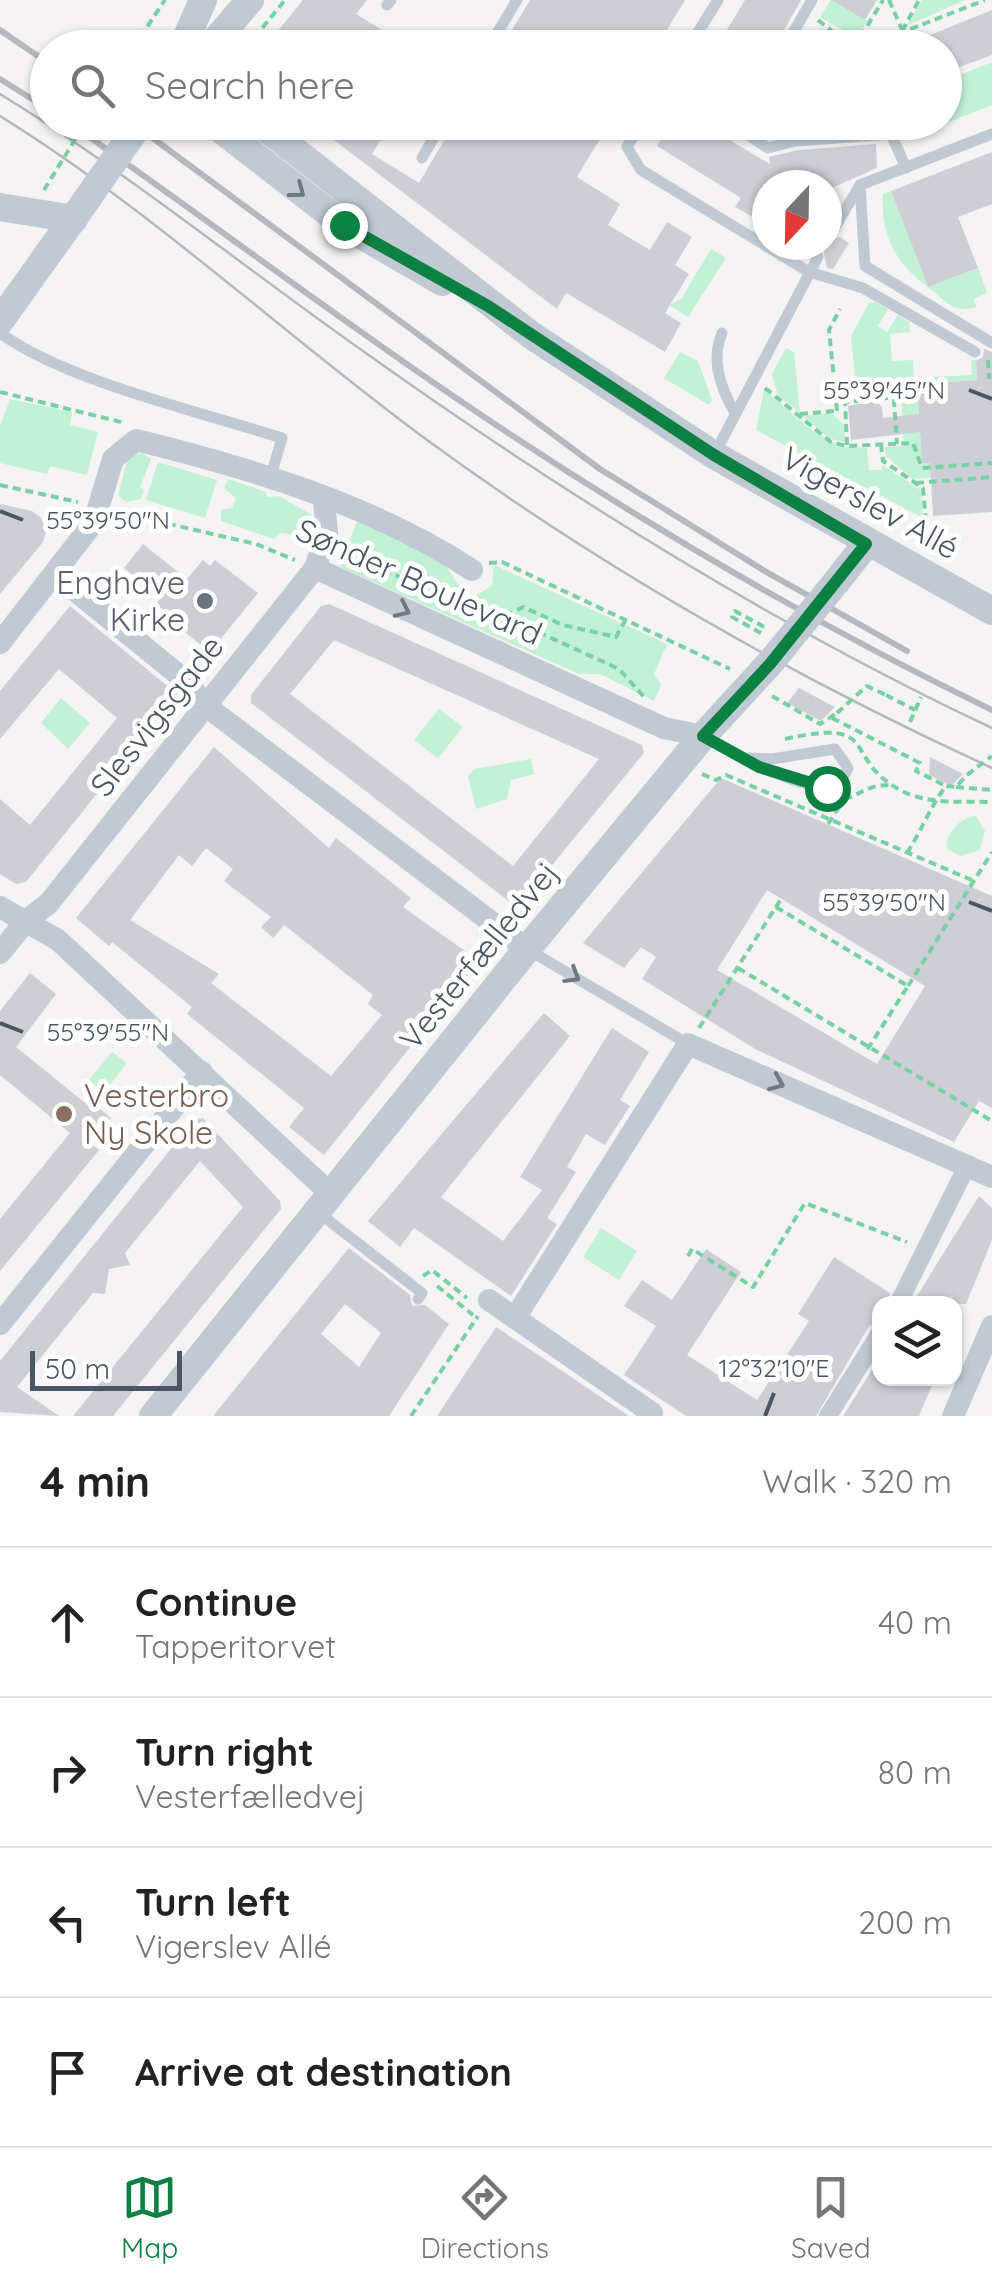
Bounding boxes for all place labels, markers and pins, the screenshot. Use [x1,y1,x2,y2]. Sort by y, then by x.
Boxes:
place label: Enghave Kirke [56,562,185,639]
marker: Enghave Kirke [194,590,216,612]
place label: Vesterbro Ny Skole [84,1075,229,1152]
marker: Vesterbro Ny Skole [53,1103,75,1125]

